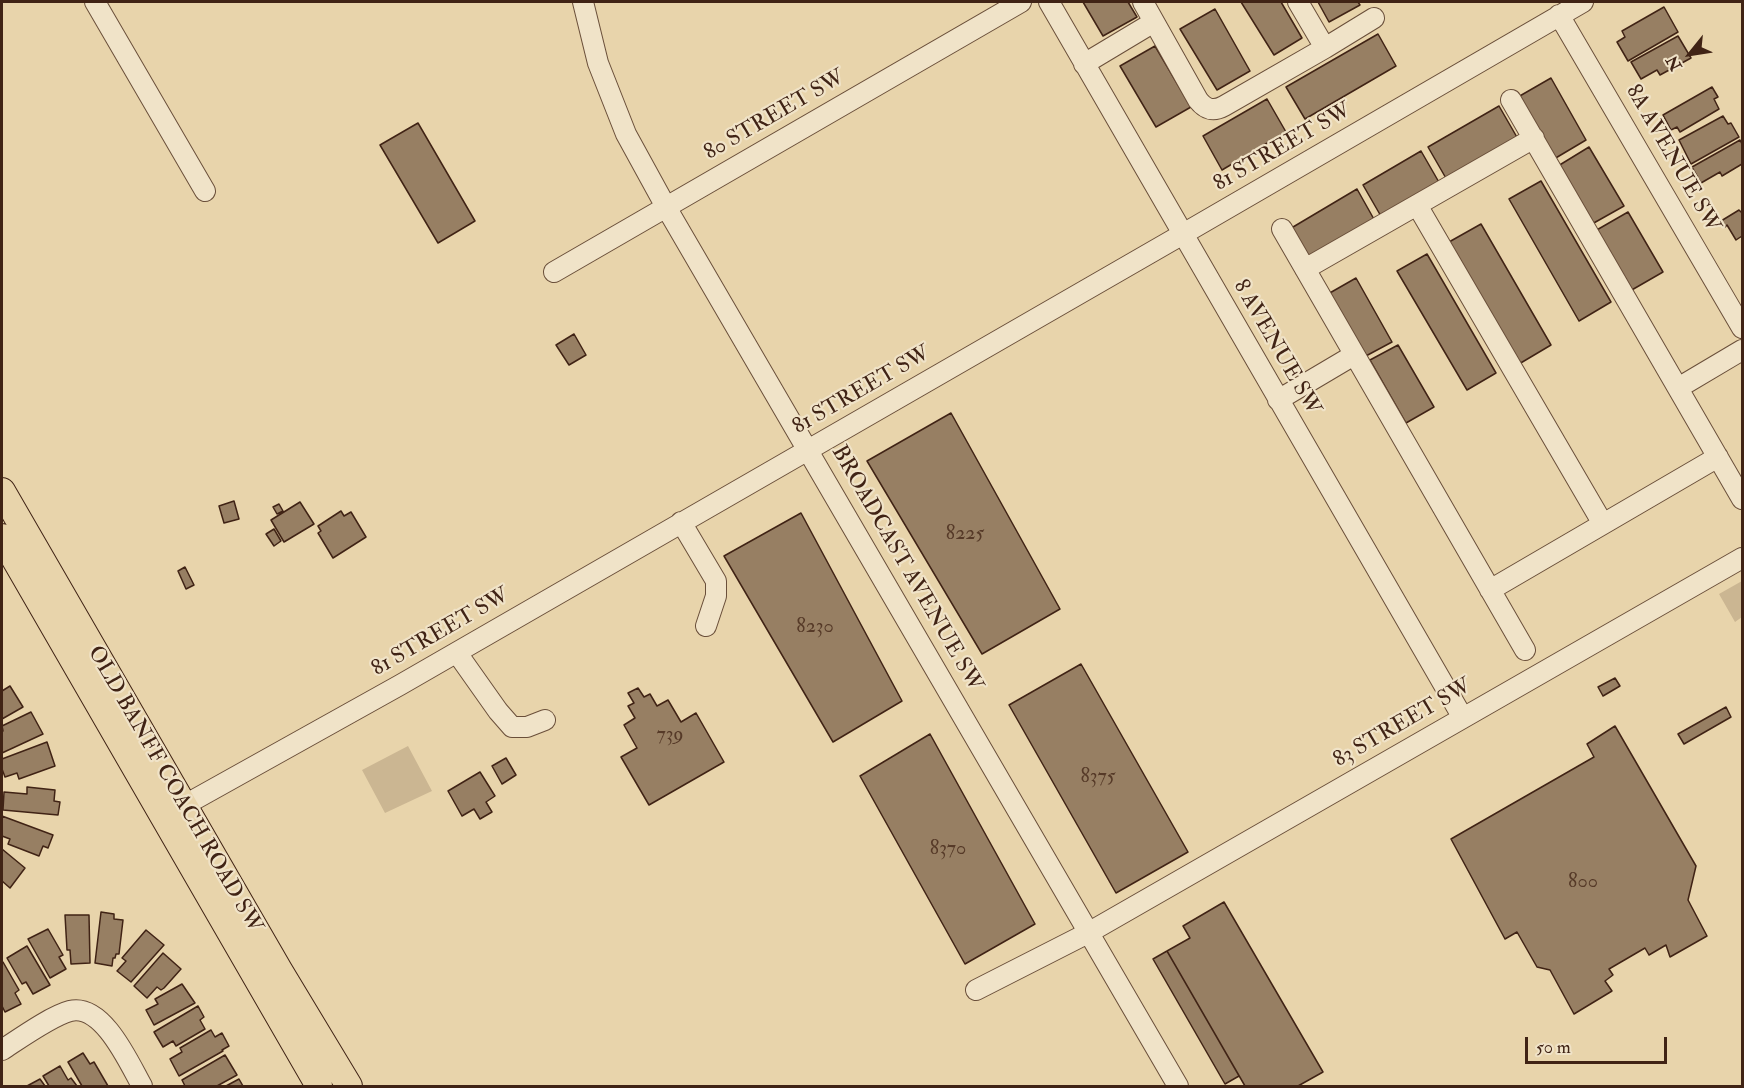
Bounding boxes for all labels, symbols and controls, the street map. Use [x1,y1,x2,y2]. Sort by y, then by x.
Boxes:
north arrow [1660,24,1720,84]
text: N [1662,52,1687,74]
street label: 80 STREET SW [700,65,850,167]
street label: 8A AVENUE SW [1619,80,1725,238]
street label: 81 STREET SW [1210,98,1356,198]
street label: 8 AVENUE SW [1227,276,1325,420]
street label: 81 STREET SW [789,341,935,441]
street label: BROADCAST AVENUE SW [825,441,987,697]
house number: 8225 [946,523,984,547]
street label: 81 STREET SW [368,583,514,683]
house number: 8230 [796,616,834,640]
street label: OLD BANFF COACH ROAD SW [81,642,267,938]
street label: 83 STREET SW [1329,674,1477,774]
house number: 739 [656,724,684,748]
house number: 8375 [1080,766,1116,790]
house number: 8370 [930,838,966,862]
house number: 800 [1568,871,1598,895]
scale bar [1528,1025,1670,1063]
text: 50 m [1536,1036,1571,1059]

